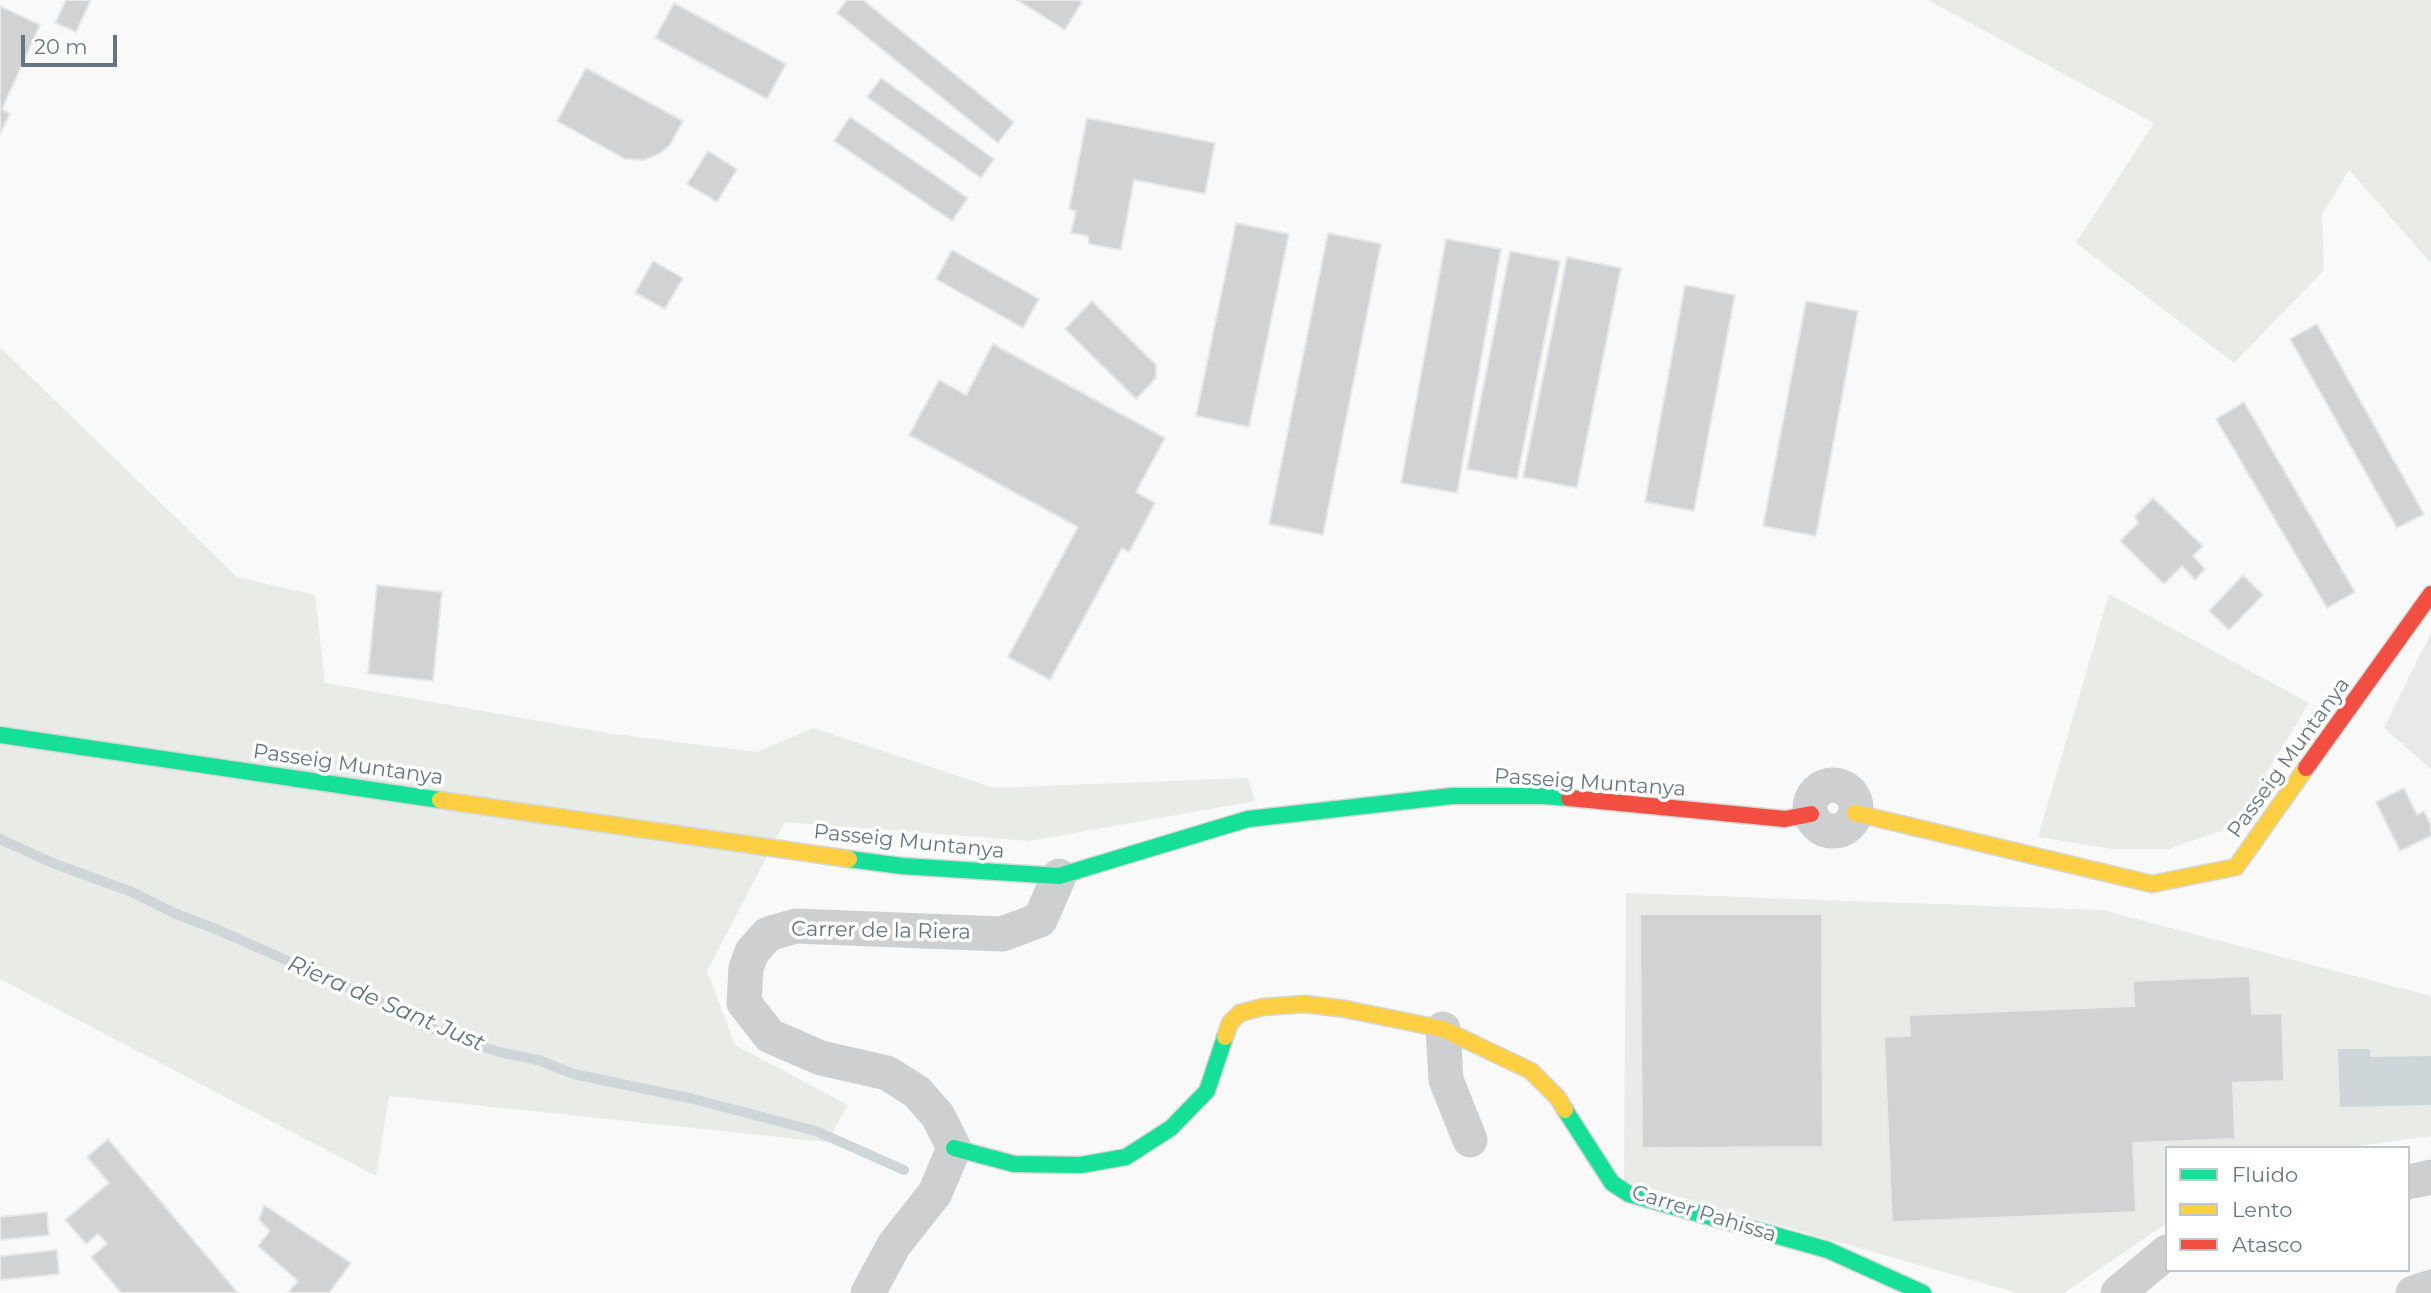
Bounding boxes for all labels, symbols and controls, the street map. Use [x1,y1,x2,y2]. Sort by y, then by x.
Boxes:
scale bar [24,21,121,65]
text: 20 m [34,34,88,59]
street label: Passeig Muntanya [2222,673,2356,843]
street label: Passeig Muntanya [251,739,445,791]
street label: Passeig Muntanya [1493,764,1687,802]
street label: Passeig Muntanya [812,819,1006,865]
street label: Carrer de la Riera [791,917,971,945]
water label: Riera de Sant Just [284,950,488,1058]
legend [2165,1146,2410,1272]
text: Fluido [2232,1162,2298,1187]
street label: Carrer Pahissa [1629,1180,1779,1248]
text: Lento [2232,1197,2292,1222]
text: Atasco [2232,1232,2303,1257]

